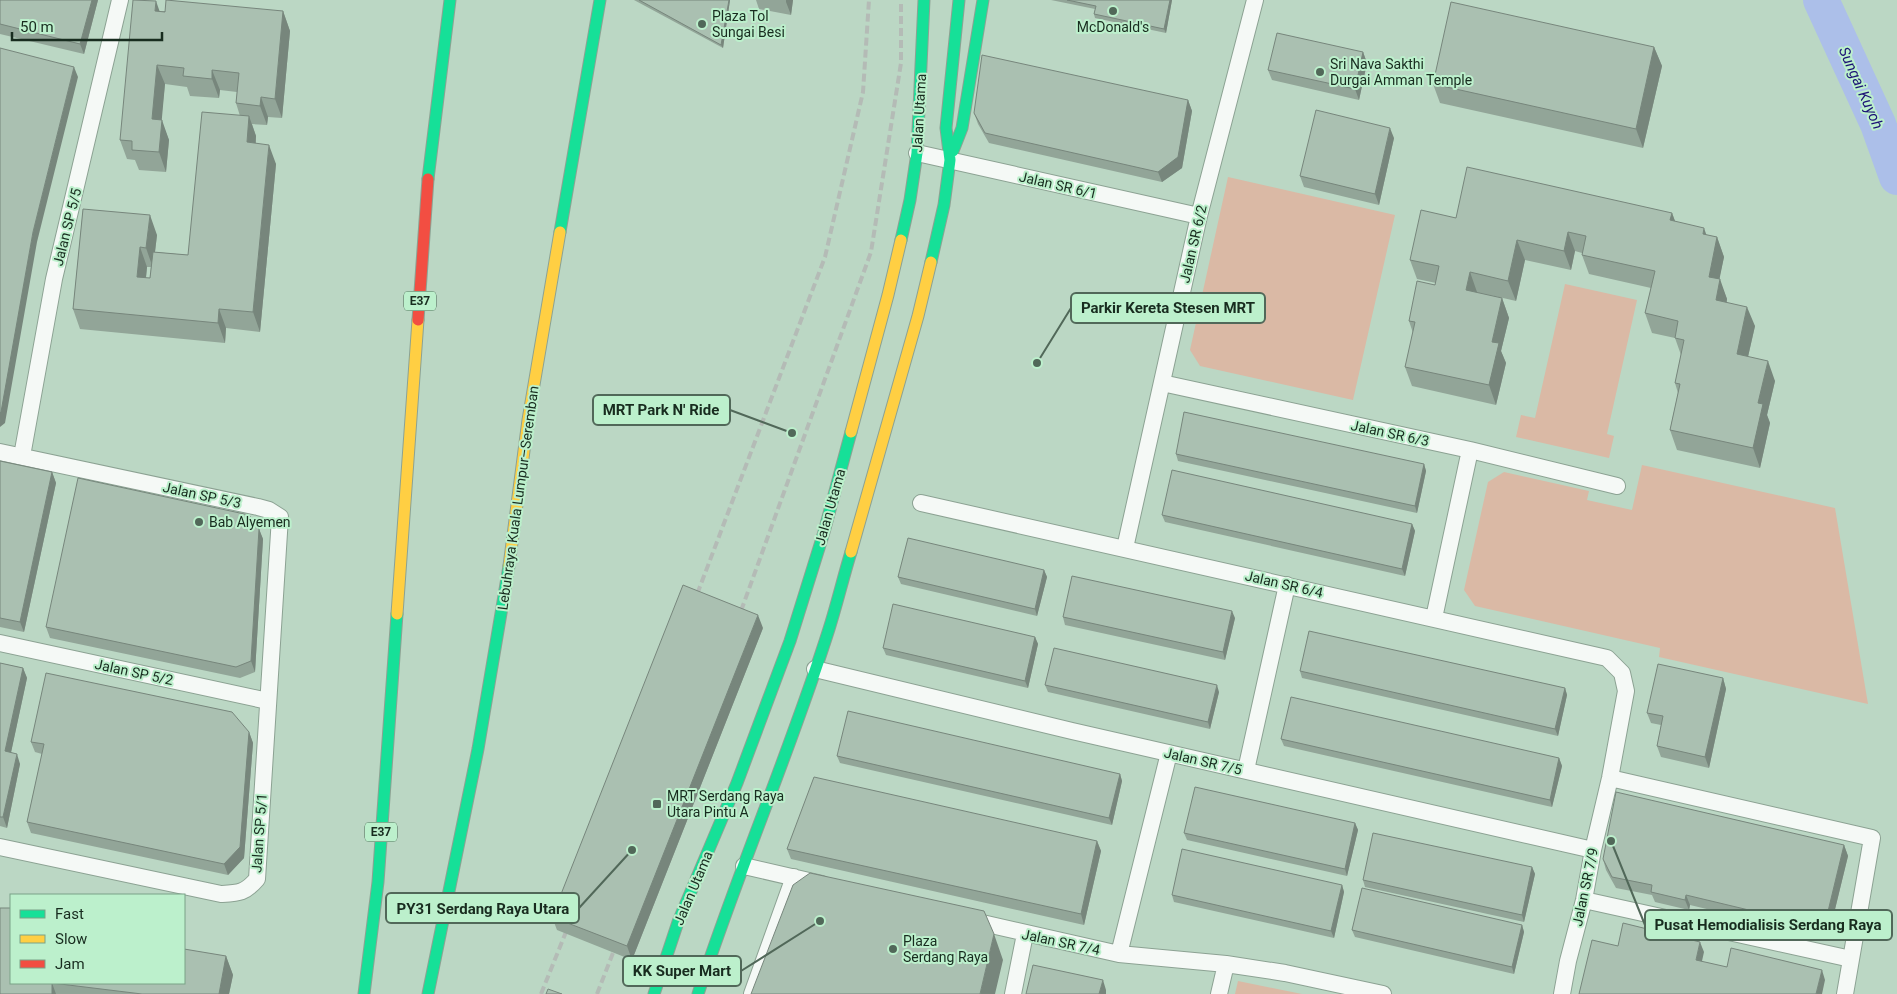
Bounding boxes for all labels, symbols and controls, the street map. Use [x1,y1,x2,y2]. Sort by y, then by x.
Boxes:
marker: McDonald's [1107,5,1119,17]
place label: Plaza Tol Sungai Besi [712,8,785,40]
scale bar [12,10,162,42]
text: 50 m [20,18,54,36]
marker: Plaza Tol Sungai Besi [696,18,708,30]
place label: McDonald's [1077,19,1149,35]
water label: Sungai Kuyoh [1835,44,1887,132]
place label: Sri Nava Sakthi Durgai Amman Temple [1330,56,1472,88]
marker: Sri Nava Sakthi Durgai Amman Temple [1314,66,1326,78]
street label: Jalan Utama [909,73,929,153]
street label: Jalan SR 6/1 [1017,168,1099,202]
street label: Jalan SP 5/5 [50,186,84,268]
street label: Jalan SR 6/2 [1176,203,1210,285]
road number: E37 [404,292,436,310]
callout: Parkir Kereta Stesen MRT [1071,293,1265,323]
text: Parkir Kereta Stesen MRT [1081,299,1255,317]
street label: Lebuhraya Kuala Lumpur–Seremban [494,385,542,611]
callout: MRT Park N' Ride [593,395,730,425]
text: MRT Park N' Ride [603,401,719,419]
street label: Jalan SR 6/3 [1349,417,1431,449]
street label: Jalan Utama [811,467,849,547]
street label: Jalan SP 5/3 [161,479,243,511]
place label: Bab Alyemen [209,514,291,530]
marker: Bab Alyemen [193,516,205,528]
street label: Jalan SR 6/4 [1243,567,1325,601]
street label: Jalan SP 5/2 [93,656,175,688]
street label: Jalan SR 7/5 [1162,744,1244,778]
place label: MRT Serdang Raya Utara Pintu A [667,788,784,820]
street label: Jalan SP 5/1 [248,793,270,873]
marker: MRT Serdang Raya Utara Pintu A [651,798,663,810]
road number: E37 [365,822,397,842]
street label: Jalan SR 7/9 [1569,846,1601,928]
street label: Jalan Utama [670,849,716,927]
callout: PY31 Serdang Raya Utara [386,893,579,923]
legend [10,894,185,984]
text: PY31 Serdang Raya Utara [397,900,569,918]
text: Fast [55,905,84,923]
callout: Pusat Hemodialisis Serdang Raya [1645,910,1892,940]
text: Pusat Hemodialisis Serdang Raya [1654,916,1882,934]
street label: Jalan SR 7/4 [1020,926,1102,958]
text: Slow [55,930,87,948]
place label: Plaza Serdang Raya [903,933,988,965]
marker: Plaza Serdang Raya [887,943,899,955]
text: Jam [55,955,85,973]
callout: KK Super Mart [623,956,741,986]
text: KK Super Mart [633,962,731,980]

